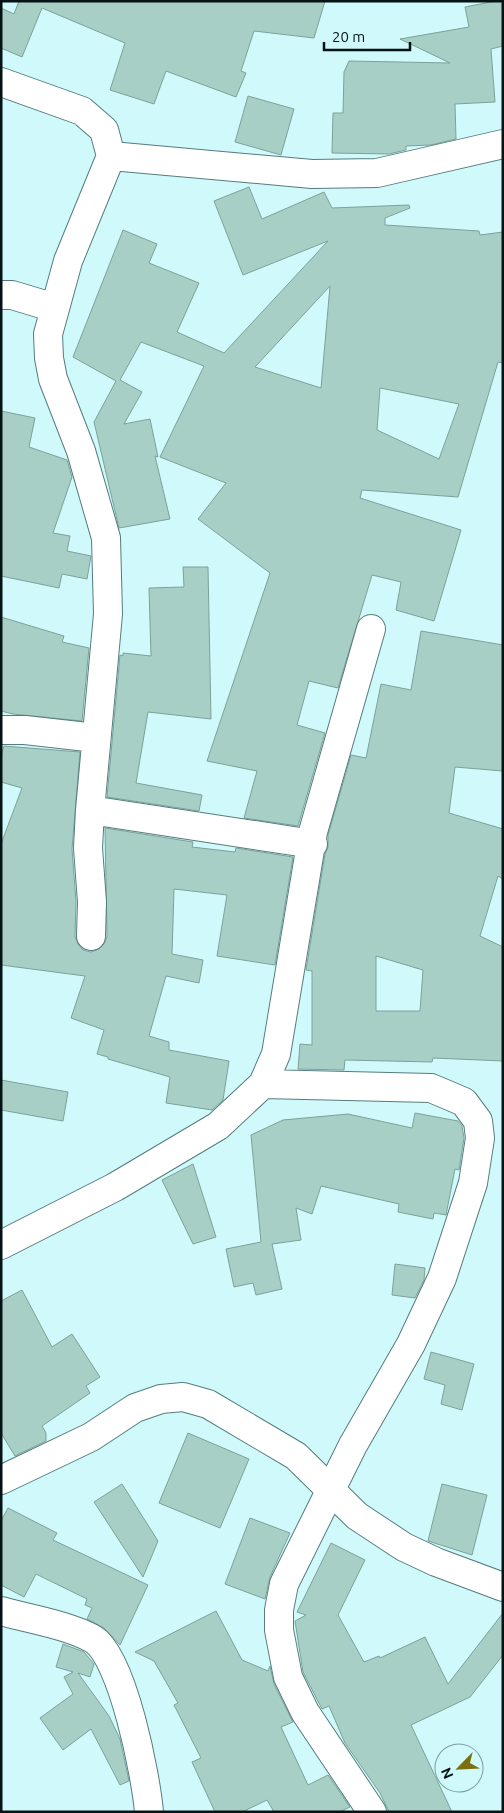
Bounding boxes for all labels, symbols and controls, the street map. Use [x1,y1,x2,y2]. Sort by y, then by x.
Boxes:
scale bar [324,20,410,52]
text: 20 m [332,28,365,45]
north arrow [434,1743,484,1793]
text: N [438,1765,457,1781]

